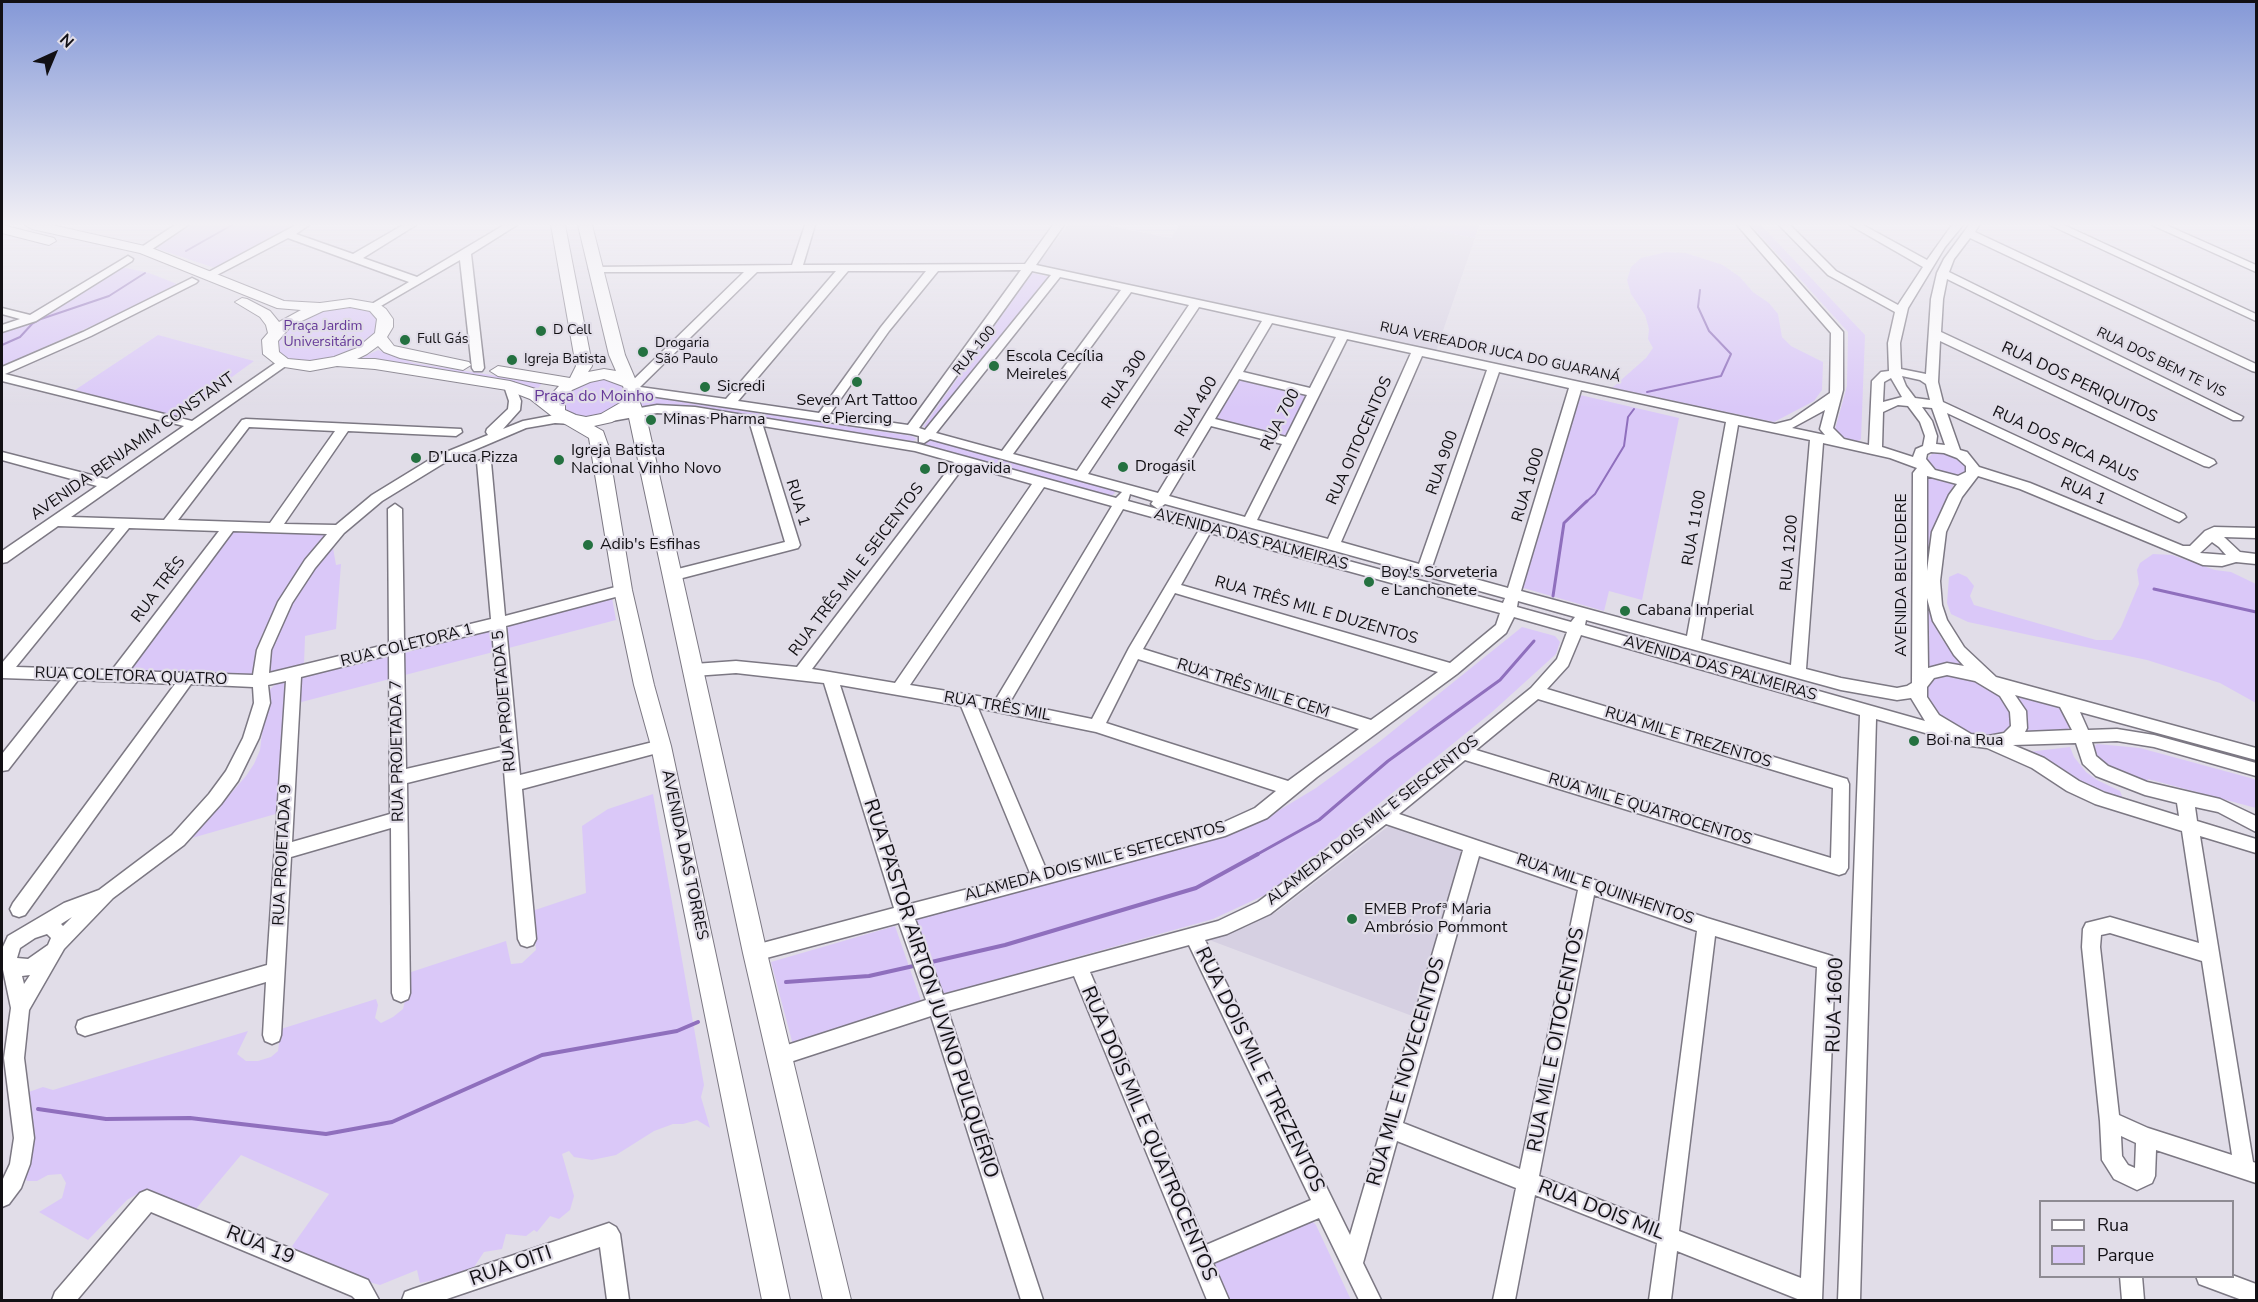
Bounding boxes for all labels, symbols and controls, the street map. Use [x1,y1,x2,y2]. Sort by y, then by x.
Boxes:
north arrow [24,24,84,84]
text: N [55,29,78,53]
park label: Praça Jardim Universitário [283,319,363,352]
street label: RUA VEREADOR JUCA DO GUARANÁ [1378,319,1622,387]
place label: D Cell [553,323,592,339]
street label: RUA 100 [950,323,1000,379]
marker: D Cell [534,324,548,338]
street label: RUA DOS BEM TE VIS [2094,324,2228,402]
place label: Full Gás [417,332,469,348]
marker: Full Gás [398,333,412,347]
place label: Drogaria São Paulo [655,336,718,368]
street label: RUA DOS PERIQUITOS [1998,338,2160,428]
marker: Drogaria São Paulo [636,345,650,359]
place label: Escola Cecília Meireles [1006,347,1103,385]
street label: RUA 300 [1098,347,1152,413]
place label: Igreja Batista [524,352,606,368]
marker: Igreja Batista [505,353,519,367]
marker: Escola Cecília Meireles [987,359,1001,373]
street label: AVENIDA BENJAMIM CONSTANT [27,369,239,525]
street label: RUA 400 [1172,373,1222,441]
street label: RUA OITOCENTOS [1323,374,1397,508]
marker: Seven Art Tattoo e Piercing [850,375,864,389]
place label: Sicredi [717,377,765,397]
marker: Sicredi [698,380,712,394]
street label: RUA 700 [1257,386,1305,454]
park label: Praça do Moinho [534,387,654,407]
place label: Seven Art Tattoo e Piercing [796,391,918,429]
street label: RUA DOS PICA PAUS [1989,403,2141,487]
place label: Minas Pharma [663,410,765,430]
marker: Minas Pharma [644,413,658,427]
street label: RUA 900 [1423,428,1463,498]
place label: Igreja Batista Nacional Vinho Novo [571,441,721,479]
street label: RUA 1000 [1509,446,1549,524]
place label: D’Luca Pizza [428,448,518,468]
marker: D’Luca Pizza [409,451,423,465]
marker: Igreja Batista Nacional Vinho Novo [552,453,566,467]
place label: Drogasil [1135,457,1195,477]
place label: Drogavida [937,459,1011,479]
marker: Drogasil [1116,460,1130,474]
marker: Drogavida [918,462,932,476]
street label: RUA 1 [2057,474,2109,510]
street label: RUA 1 [781,477,813,529]
street label: RUA TRÊS MIL E SEICENTOS [786,480,928,660]
street label: RUA 1100 [1679,489,1711,567]
street label: AVENIDA BELVEDERE [1892,493,1912,657]
street label: AVENIDA DAS PALMEIRAS [1152,505,1350,575]
street label: RUA 1200 [1777,514,1803,592]
place label: Adib's Esfihas [600,535,700,555]
marker: Adib's Esfihas [581,538,595,552]
street label: RUA TRÊS [128,553,190,627]
place label: Boy's Sorveteria e Lanchonete [1381,563,1498,601]
street label: RUA TRÊS MIL E DUZENTOS [1212,573,1420,649]
marker: Boy's Sorveteria e Lanchonete [1362,575,1376,589]
place label: Cabana Imperial [1637,601,1754,621]
marker: Cabana Imperial [1618,604,1632,618]
street label: RUA COLETORA 1 [339,620,475,672]
street label: RUA PROJETADA 5 [489,629,521,773]
street label: AVENIDA DAS PALMEIRAS [1621,632,1819,706]
street label: RUA TRÊS MIL E CEM [1174,655,1332,723]
street label: RUA COLETORA QUATRO [34,664,228,690]
street label: RUA PROJETADA 7 [387,680,409,822]
street label: RUA TRÊS MIL [942,688,1052,726]
street label: RUA MIL E TREZENTOS [1602,703,1774,773]
place label: Boi na Rua [1926,731,2003,751]
street label: ALAMEDA DOIS MIL E SEISCENTOS [1263,732,1483,910]
marker: Boi na Rua [1907,734,1921,748]
street label: AVENIDA DAS TORRES [657,768,711,942]
street label: RUA MIL E QUATROCENTOS [1546,770,1754,850]
street label: RUA PROJETADA 9 [270,784,296,926]
street label: RUA PASTOR AIRTON JUVINO PULQUÉRIO [857,796,1003,1182]
street label: ALAMEDA DOIS MIL E SETECENTOS [963,818,1227,906]
street label: RUA MIL E QUINHENTOS [1514,851,1696,929]
place label: EMEB Profª Maria Ambrósio Pommont [1364,900,1507,938]
marker: EMEB Profª Maria Ambrósio Pommont [1345,912,1359,926]
street label: RUA MIL E OITOCENTOS [1523,926,1591,1154]
street label: RUA DOIS MIL E TREZENTOS [1189,944,1329,1196]
street label: RUA MIL E NOVECENTOS [1363,955,1451,1189]
street label: RUA 1600 [1822,957,1850,1053]
street label: RUA DOIS MIL E QUATROCENTOS [1075,983,1221,1285]
street label: RUA DOIS MIL [1534,1176,1668,1246]
legend [2039,1200,2234,1278]
text: Rua [2097,1213,2129,1237]
street label: RUA 19 [222,1221,298,1271]
street label: RUA OITI [467,1242,555,1292]
text: Parque [2097,1243,2154,1267]

